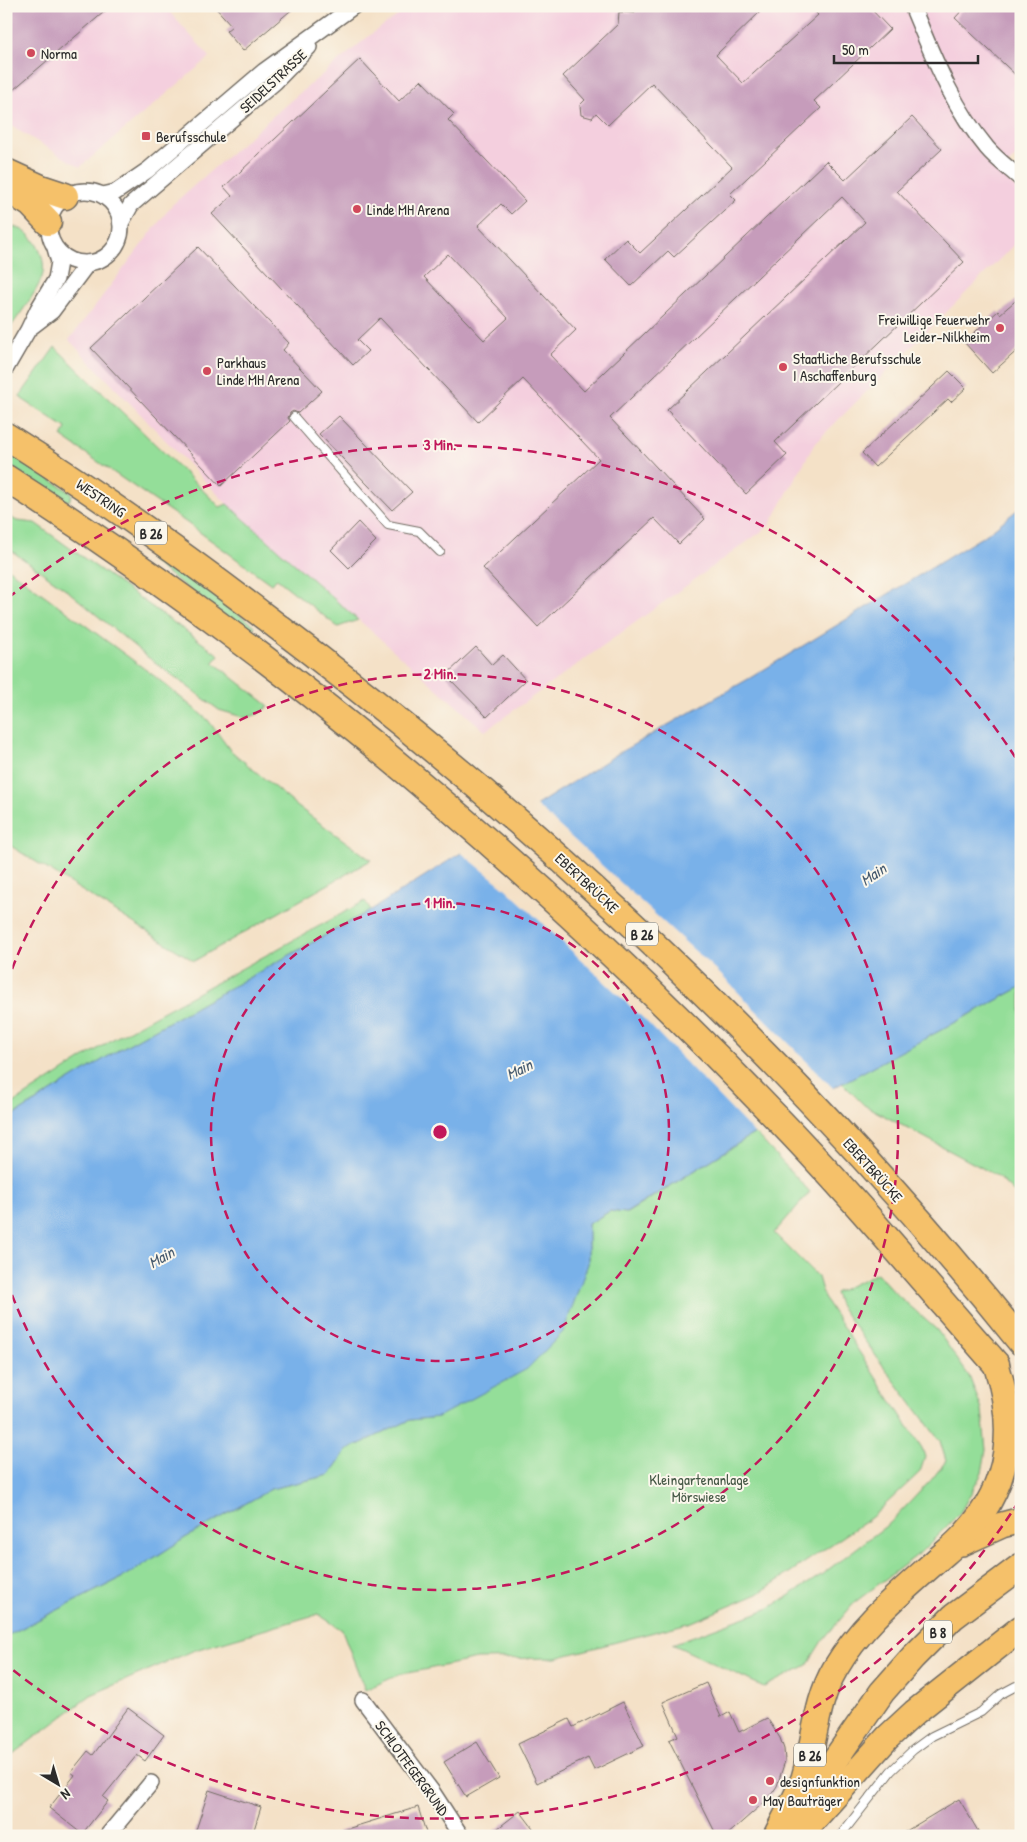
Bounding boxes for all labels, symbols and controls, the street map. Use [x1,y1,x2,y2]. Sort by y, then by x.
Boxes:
scale bar [834,32,978,64]
text: 50 m [842,39,869,60]
place label: Norma [41,43,77,64]
street label: SEIDELSTRASSE [235,44,311,118]
marker: Norma [25,47,37,59]
place label: Berufsschule [156,126,226,147]
marker: Berufsschule [140,130,152,142]
place label: Linde MH Arena [367,199,449,220]
marker: Linde MH Arena [351,203,363,215]
place label: Freiwillige Feuerwehr Leider-Nilkheim [878,309,990,347]
marker: Freiwillige Feuerwehr Leider-Nilkheim [994,322,1006,334]
place label: Staatliche Berufsschule I Aschaffenburg [793,348,921,386]
place label: Parkhaus Linde MH Arena [217,352,299,390]
marker: Staatliche Berufsschule I Aschaffenburg [777,361,789,373]
marker: Parkhaus Linde MH Arena [201,365,213,377]
text: 3 Min. [424,434,456,455]
street label: WESTRING [72,474,130,523]
road number: B 26 [135,522,167,544]
text: 2 Min. [424,663,456,684]
street label: EBERTBRÜCKE [551,848,624,918]
water label: Main [856,856,892,891]
text: 1 Min. [424,892,456,913]
road number: B 26 [626,922,658,946]
water label: Main [502,1053,537,1085]
centre of rings [431,1123,449,1141]
street label: EBERTBRÜCKE [838,1133,908,1207]
water label: Main [144,1240,180,1273]
park label: Kleingartenanlage Mörswiese [649,1469,749,1507]
road number: B 8 [924,1620,952,1644]
street label: SCHLOTFEGERGRUND [370,1716,454,1821]
road number: B 26 [794,1744,826,1766]
north arrow [32,1760,82,1810]
place label: designfunktion [780,1771,860,1792]
marker: designfunktion [764,1775,776,1787]
text: N [57,1785,75,1805]
place label: May Bauträger [763,1790,843,1811]
marker: May Bauträger [747,1794,759,1806]

